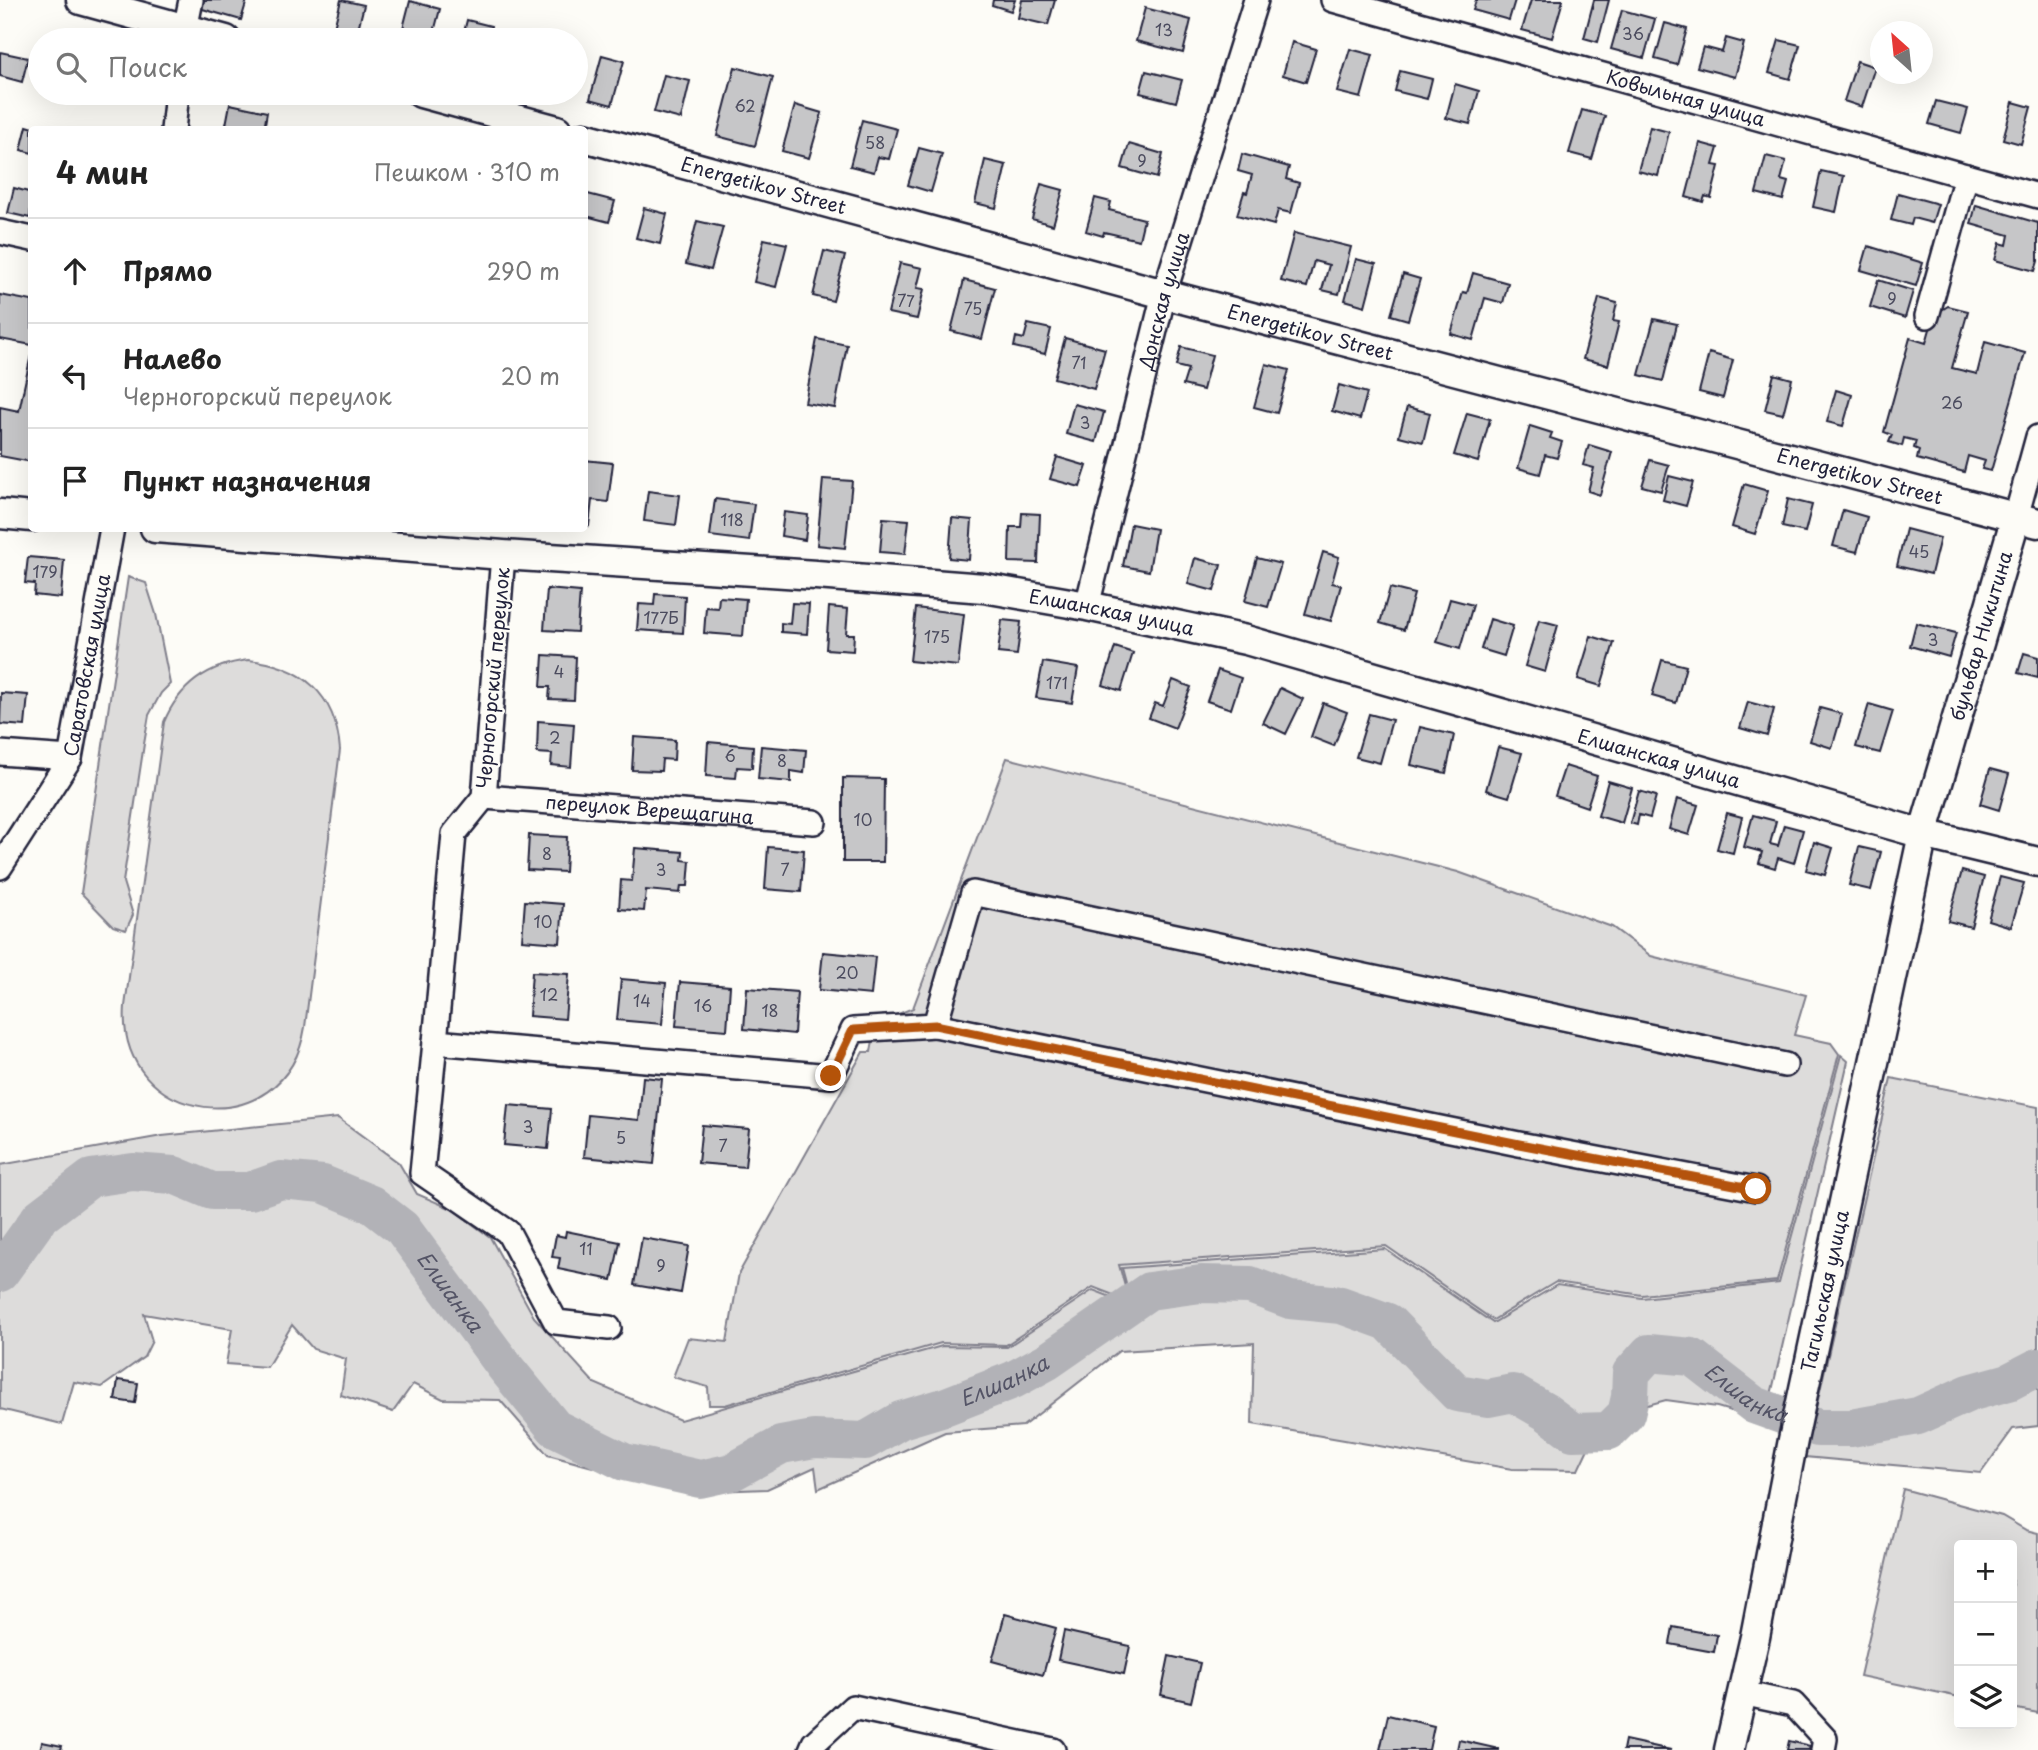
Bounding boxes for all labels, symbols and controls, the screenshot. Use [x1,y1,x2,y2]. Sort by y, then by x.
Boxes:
house number: 13 [1155,17,1173,41]
house number: 36 [1622,21,1644,45]
north arrow [1870,21,1933,84]
search box [28,28,588,105]
text: Поиск [108,47,187,86]
icon: search [52,48,90,86]
street label: Ковыльная улица [1603,62,1769,133]
house number: 62 [734,93,756,117]
house number: 58 [865,130,885,154]
house number: 9 [1137,148,1147,172]
text: 4 мин [56,149,149,194]
street label: Energetikov Street [678,149,850,220]
text: Пешком · 310 m [374,154,560,189]
street label: Донская улица [1131,228,1196,373]
text: Прямо [123,251,212,290]
icon: ahead [56,252,94,290]
text: 290 m [487,253,560,288]
house number: 9 [1887,286,1897,310]
house number: 77 [897,288,915,312]
house number: 75 [964,296,982,320]
street label: Energetikov Street [1225,296,1397,367]
text: Налево [123,339,221,378]
house number: 71 [1072,350,1087,374]
icon: left [56,357,94,395]
text: 20 m [501,358,560,393]
text: Черногорский переулок [123,378,392,413]
house number: 26 [1941,390,1963,414]
house number: 3 [1080,410,1090,434]
street label: Energetikov Street [1774,440,1946,510]
text: Пункт назначения [123,461,371,500]
icon: arrive [56,462,94,500]
house number: 118 [720,507,744,531]
house number: 45 [1909,539,1929,563]
street label: бульвар Никитина [1942,547,2018,724]
house number: 179 [32,559,58,583]
street label: Черногорский переулок [468,565,516,790]
street label: Саратовская улица [56,571,116,758]
street label: Елшанская улица [1027,581,1197,642]
house number: 177Б [643,605,679,629]
house number: 175 [924,624,950,648]
house number: 3 [1928,627,1938,651]
house number: 4 [554,659,564,683]
house number: 171 [1046,670,1068,694]
street label: Елшанская улица [1575,721,1744,794]
house number: 2 [549,725,561,749]
house number: 6 [724,743,736,767]
house number: 8 [777,748,787,772]
street label: переулок Верещагина [544,787,755,830]
house number: 10 [854,807,872,831]
house number: 8 [542,841,552,865]
house number: 3 [656,857,666,881]
house number: 7 [780,857,790,881]
house number: 10 [534,909,552,933]
house number: 20 [836,960,858,984]
house number: 12 [540,982,558,1006]
house number: 14 [633,988,651,1012]
house number: 16 [694,993,712,1017]
house number: 18 [761,998,779,1022]
route end [815,1060,846,1091]
house number: 3 [523,1114,533,1138]
house number: 5 [616,1125,626,1149]
house number: 7 [718,1133,728,1157]
route start [1740,1173,1771,1204]
street label: Тагильская улица [1793,1207,1855,1374]
house number: 11 [579,1236,593,1260]
water label: Елшанка [410,1244,493,1339]
house number: 9 [656,1253,666,1277]
water label: Елшанка [954,1345,1054,1413]
water label: Елшанка [1698,1354,1794,1430]
map controls [1954,1540,2017,1729]
button: + [1954,1540,2017,1603]
button: − [1954,1603,2017,1666]
button: layers [1954,1666,2017,1729]

